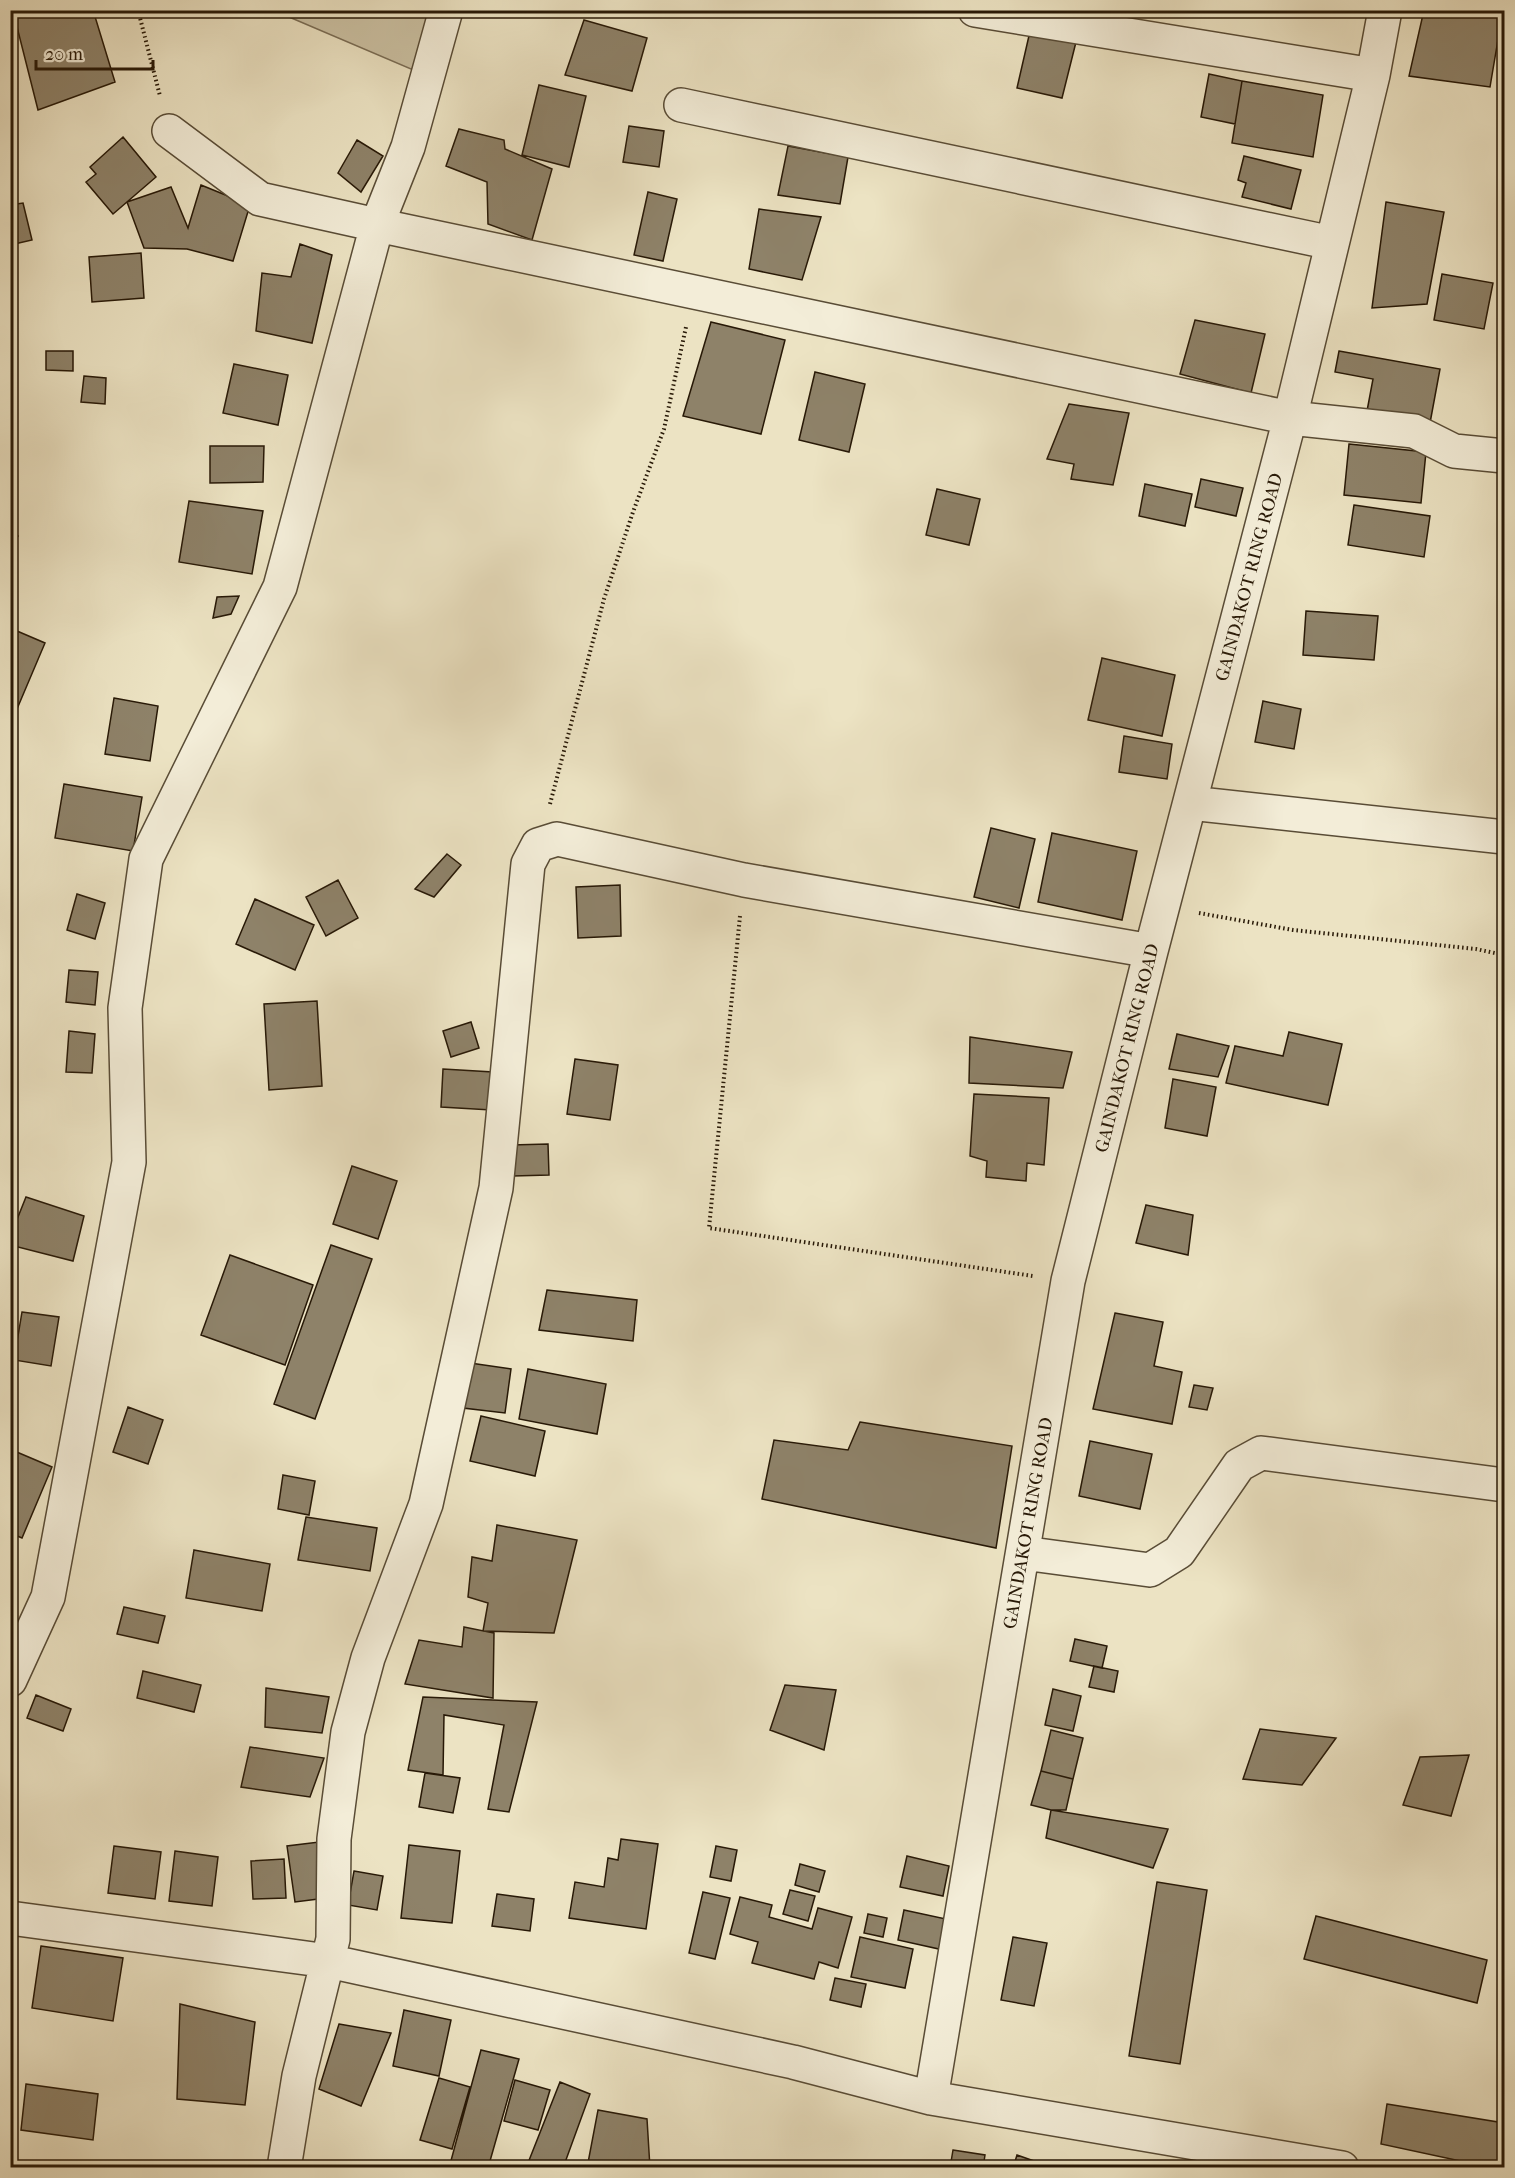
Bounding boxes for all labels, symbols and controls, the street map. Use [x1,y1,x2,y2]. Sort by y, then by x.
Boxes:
scale bar [36,33,153,71]
text: 20 m [45,44,83,65]
street label: GAINDAKOT RING ROAD [1212,471,1287,684]
street label: GAINDAKOT RING ROAD [1091,941,1164,1155]
street label: GAINDAKOT RING ROAD [1000,1416,1057,1631]

